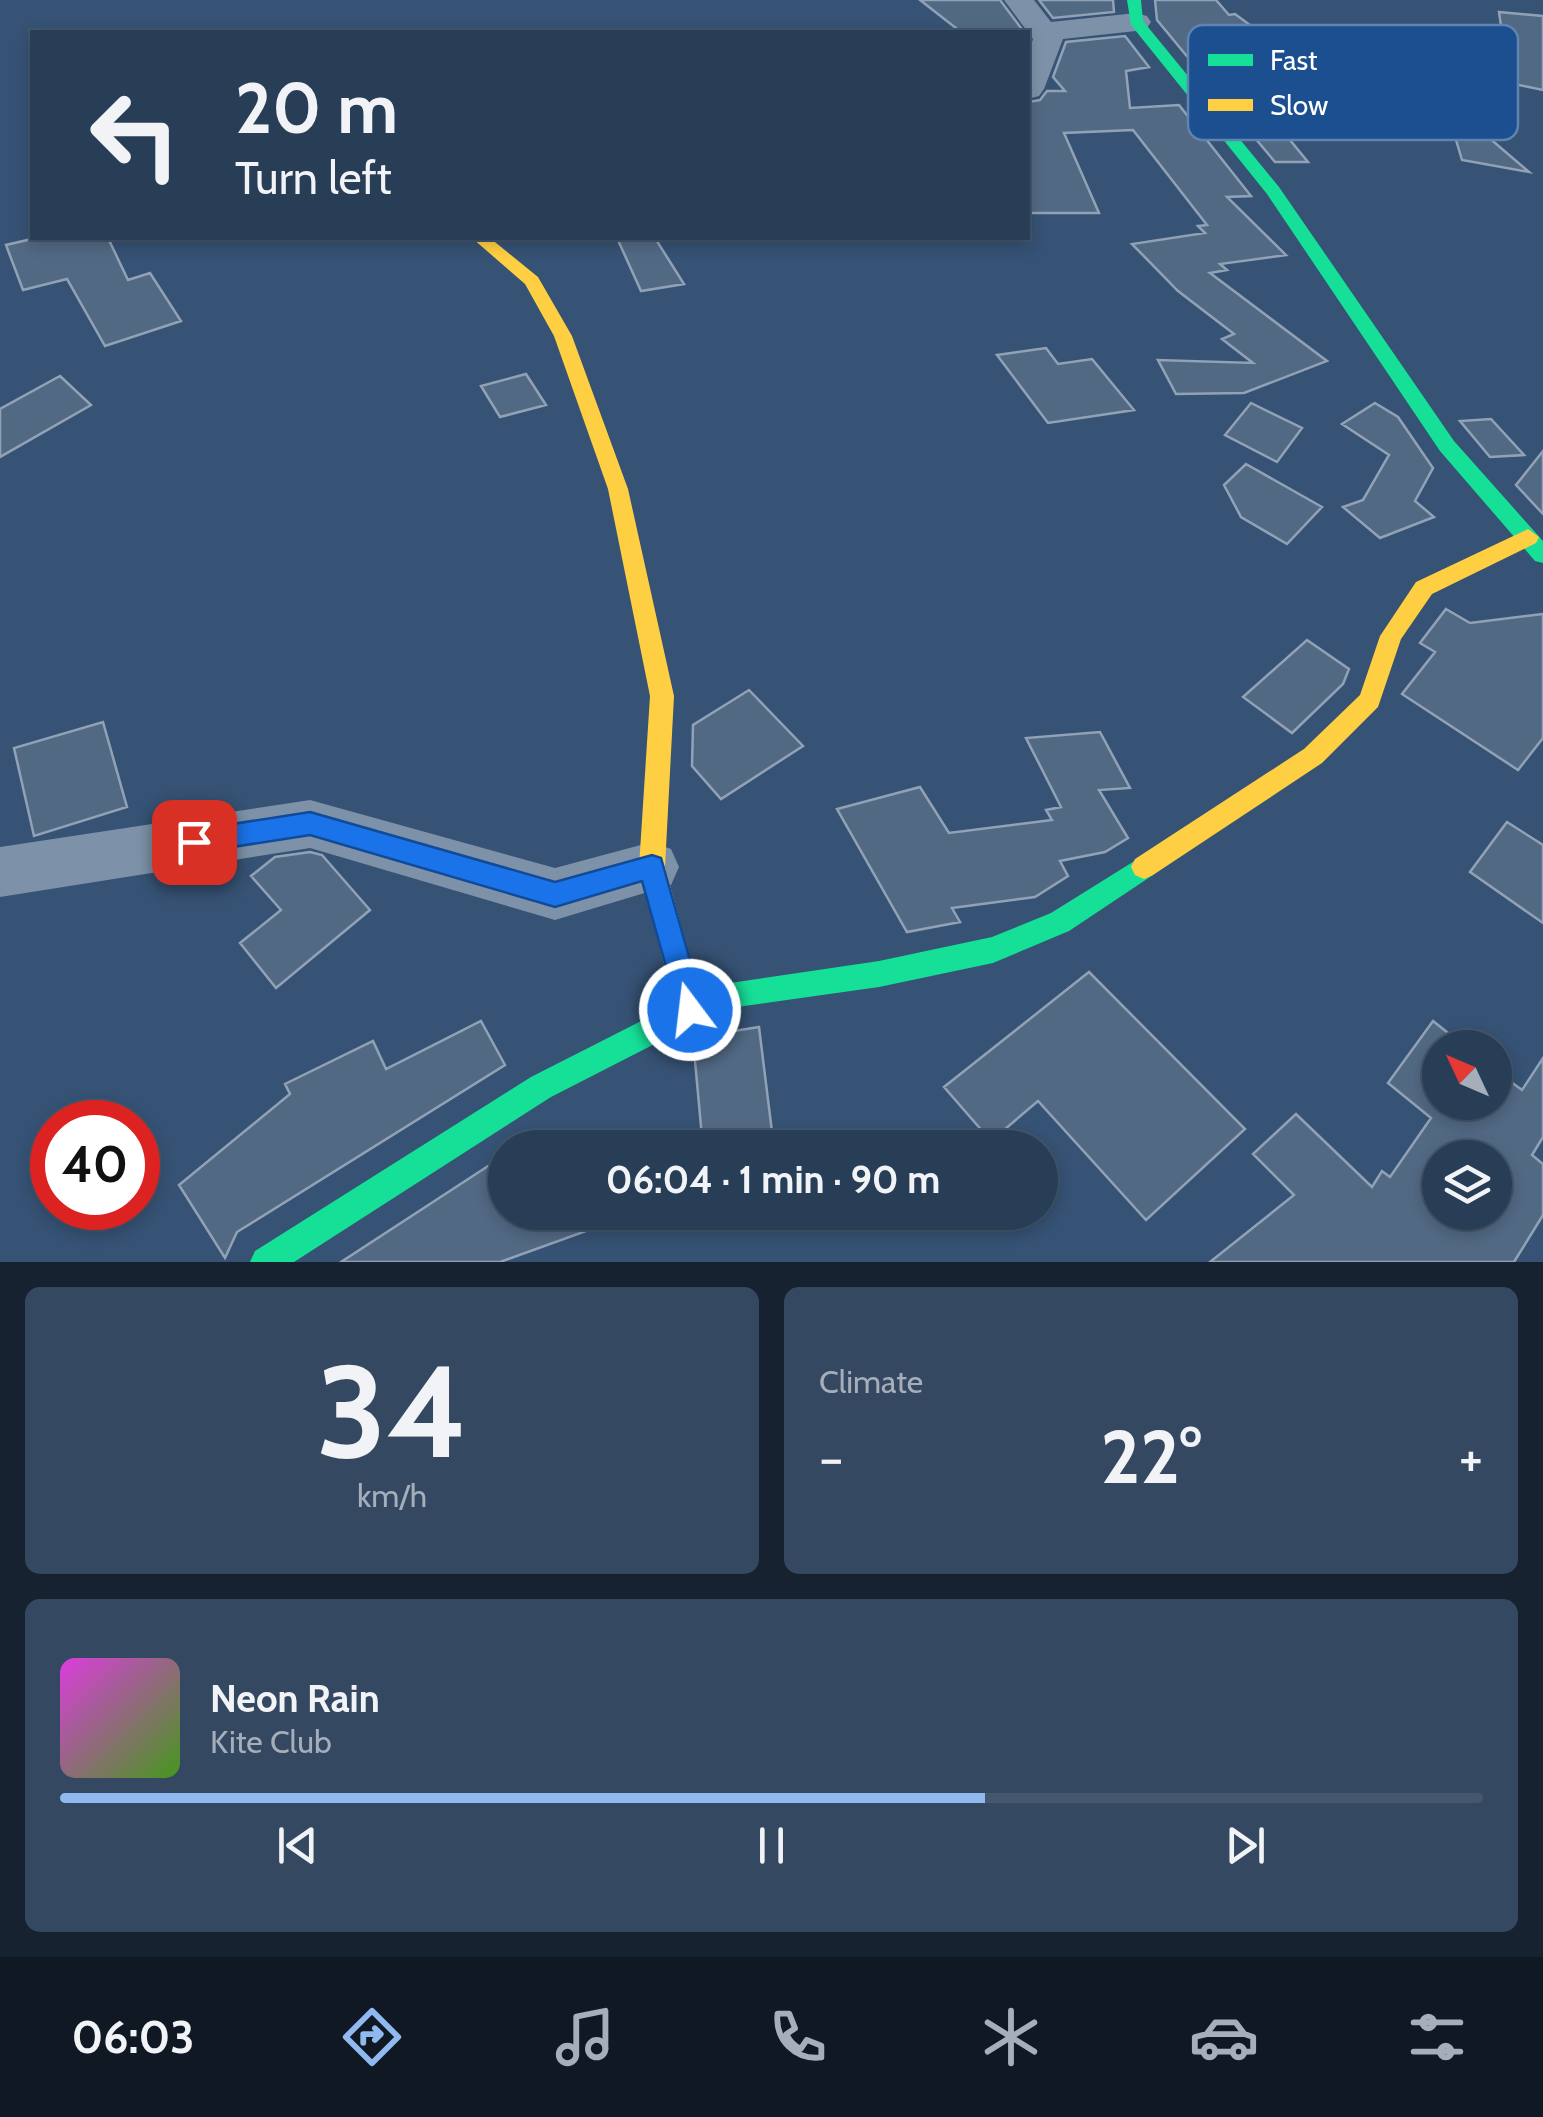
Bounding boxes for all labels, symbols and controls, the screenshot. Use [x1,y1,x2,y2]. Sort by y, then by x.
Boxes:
legend [1188,25,1518,140]
text: Fast [1270,43,1318,77]
text: 20 m [235,65,398,151]
icon: left [70,70,200,200]
text: Slow [1270,88,1328,122]
text: Turn left [235,151,392,205]
pin [152,800,237,885]
icon: arrive [167,815,222,870]
position arrow [638,958,742,1062]
north arrow [1422,1030,1512,1120]
map controls [1422,1030,1512,1230]
speed limit sign: 40 [30,1100,160,1230]
button: layers [1422,1140,1512,1230]
text: 06:04 · 1 min · 90 m [606,1156,940,1203]
text: 34 [317,1332,467,1490]
text: Climate [819,1362,923,1401]
text: 22° [1100,1411,1202,1502]
text: − [819,1424,843,1491]
text: + [1459,1424,1483,1491]
text: km/h [357,1476,427,1515]
text: Neon Rain [210,1675,380,1722]
text: Kite Club [210,1722,332,1761]
icon: previous [270,1818,325,1873]
icon: pause [744,1818,799,1873]
icon: next [1218,1818,1273,1873]
icon: directions [337,2002,407,2072]
icon: music [550,2002,620,2072]
icon: phone [763,2002,833,2072]
icon: climate [976,2002,1046,2072]
icon: car [1189,2002,1259,2072]
icon: filters [1402,2002,1472,2072]
text: 06:03 [71,2010,195,2064]

